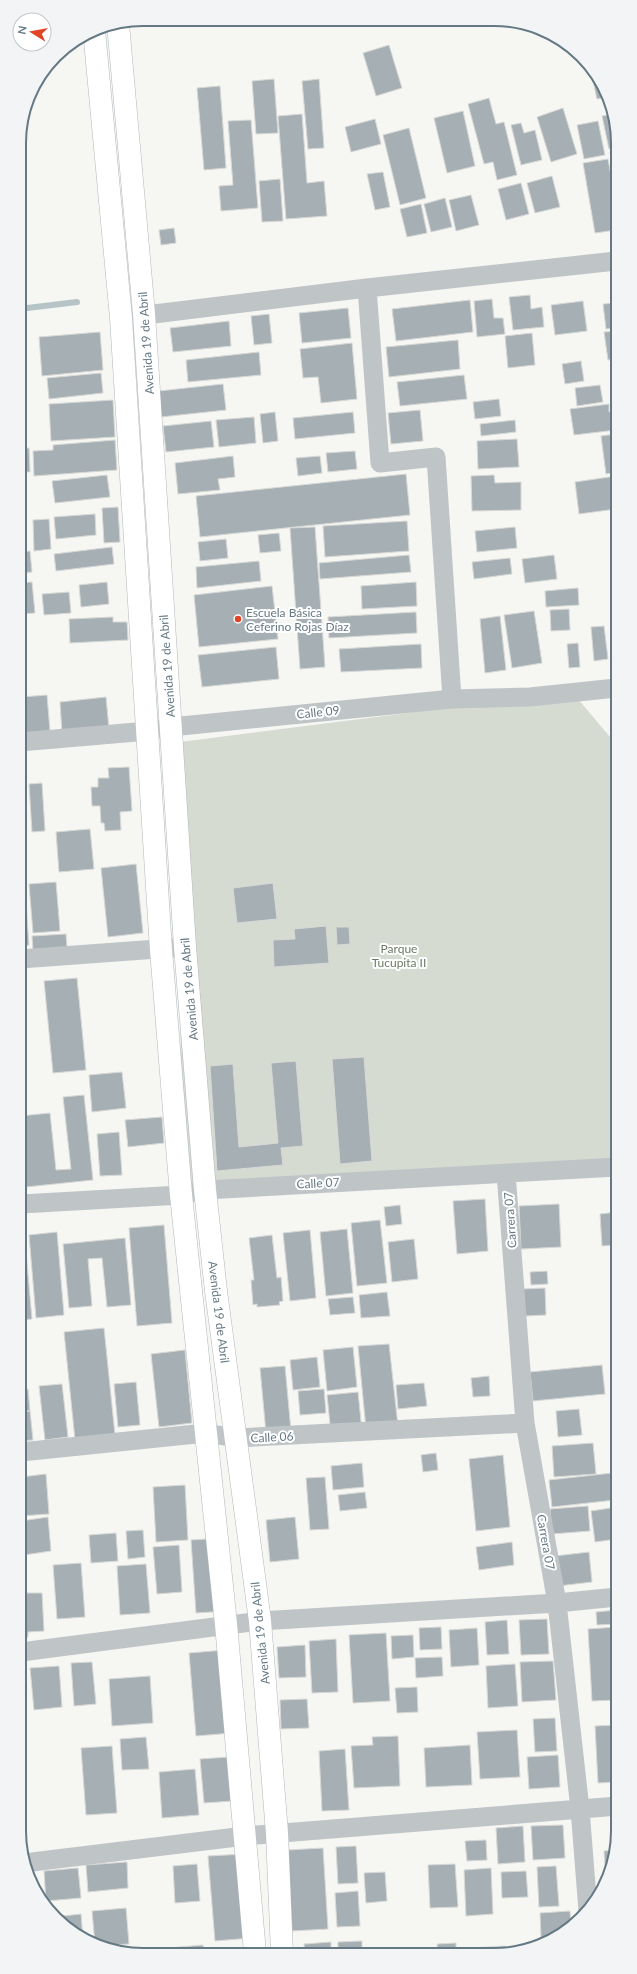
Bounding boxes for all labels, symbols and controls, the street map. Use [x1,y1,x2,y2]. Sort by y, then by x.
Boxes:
north arrow [12,12,52,52]
text: N [15,25,29,35]
street label: Avenida 19 de Abril [135,291,157,395]
place label: Escuela Básica Ceferino Rojas Díaz [246,605,349,634]
street label: Avenida 19 de Abril [156,614,178,718]
marker: Escuela Básica Ceferino Rojas Díaz [233,614,243,624]
street label: Calle 09 [296,702,340,722]
street label: Avenida 19 de Abril [177,937,201,1041]
park label: Parque Tucupita II [372,941,426,970]
street label: Calle 07 [296,1174,340,1192]
street label: Carrera 07 [501,1191,519,1248]
street label: Avenida 19 de Abril [205,1260,233,1364]
street label: Calle 06 [250,1428,294,1446]
street label: Carrera 07 [534,1513,558,1571]
street label: Avenida 19 de Abril [247,1581,273,1685]

